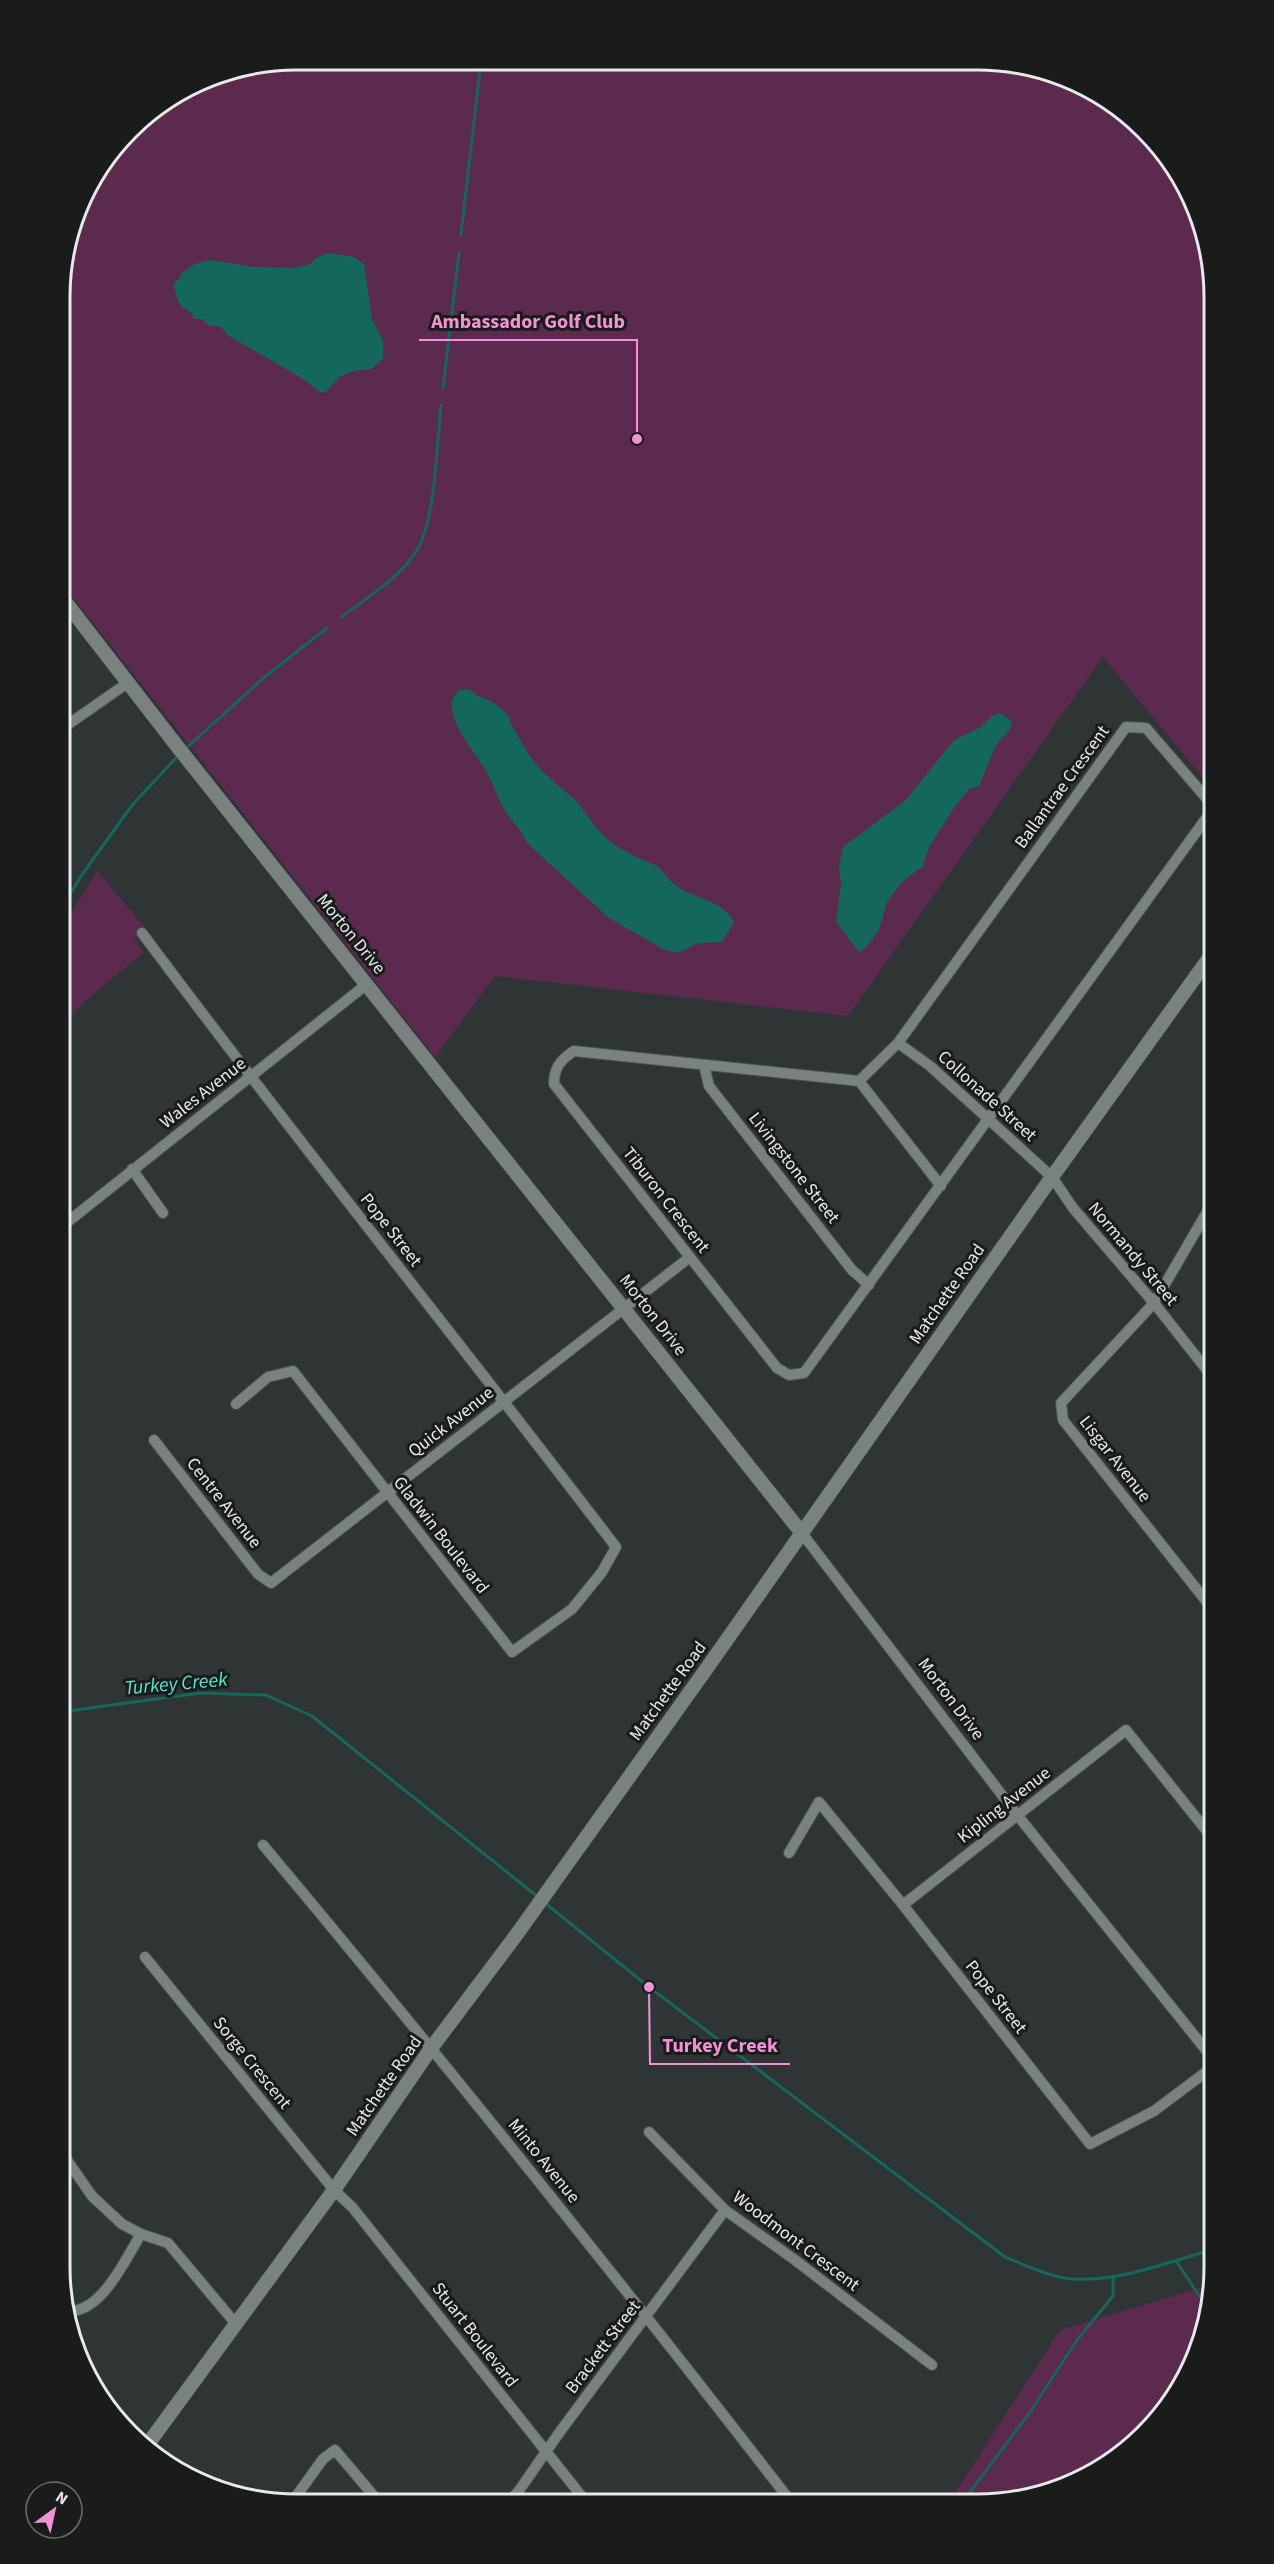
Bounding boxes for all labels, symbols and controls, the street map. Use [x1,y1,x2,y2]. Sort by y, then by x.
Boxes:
callout: Ambassador Golf Club [419,302,637,340]
text: Ambassador Golf Club [430,308,625,336]
street label: Ballantrae Crescent [1009,720,1115,854]
street label: Morton Drive [311,888,391,980]
street label: Collonade Street [932,1045,1042,1147]
street label: Wales Avenue [155,1051,251,1135]
street label: Livingstone Street [743,1107,845,1229]
street label: Tiburon Crescent [617,1142,715,1258]
street label: Pope Street [354,1188,428,1272]
street label: Normandy Street [1082,1197,1184,1311]
street label: Matchette Road [903,1239,991,1349]
street label: Morton Drive [613,1269,693,1361]
street label: Quick Avenue [403,1381,499,1463]
street label: Lisgar Avenue [1073,1410,1157,1508]
street label: Centre Avenue [181,1452,268,1554]
street label: Gladwin Boulevard [387,1471,495,1599]
street label: Matchette Road [623,1636,713,1746]
street label: Morton Drive [912,1653,990,1745]
water label: Turkey Creek [123,1666,229,1702]
street label: Kipling Avenue [952,1761,1056,1849]
street label: Pope Street [959,1955,1033,2039]
street label: Sorge Crescent [207,2011,297,2115]
callout: Turkey Creek [650,2026,790,2064]
street label: Matchette Road [340,2031,428,2141]
text: Turkey Creek [662,2032,778,2060]
street label: Minto Avenue [502,2113,586,2209]
street label: Woodmont Crescent [727,2185,865,2297]
street label: Stuart Boulevard [426,2277,524,2393]
street label: Brackett Street [559,2295,647,2399]
north arrow [24,2480,84,2540]
text: N [51,2486,72,2510]

